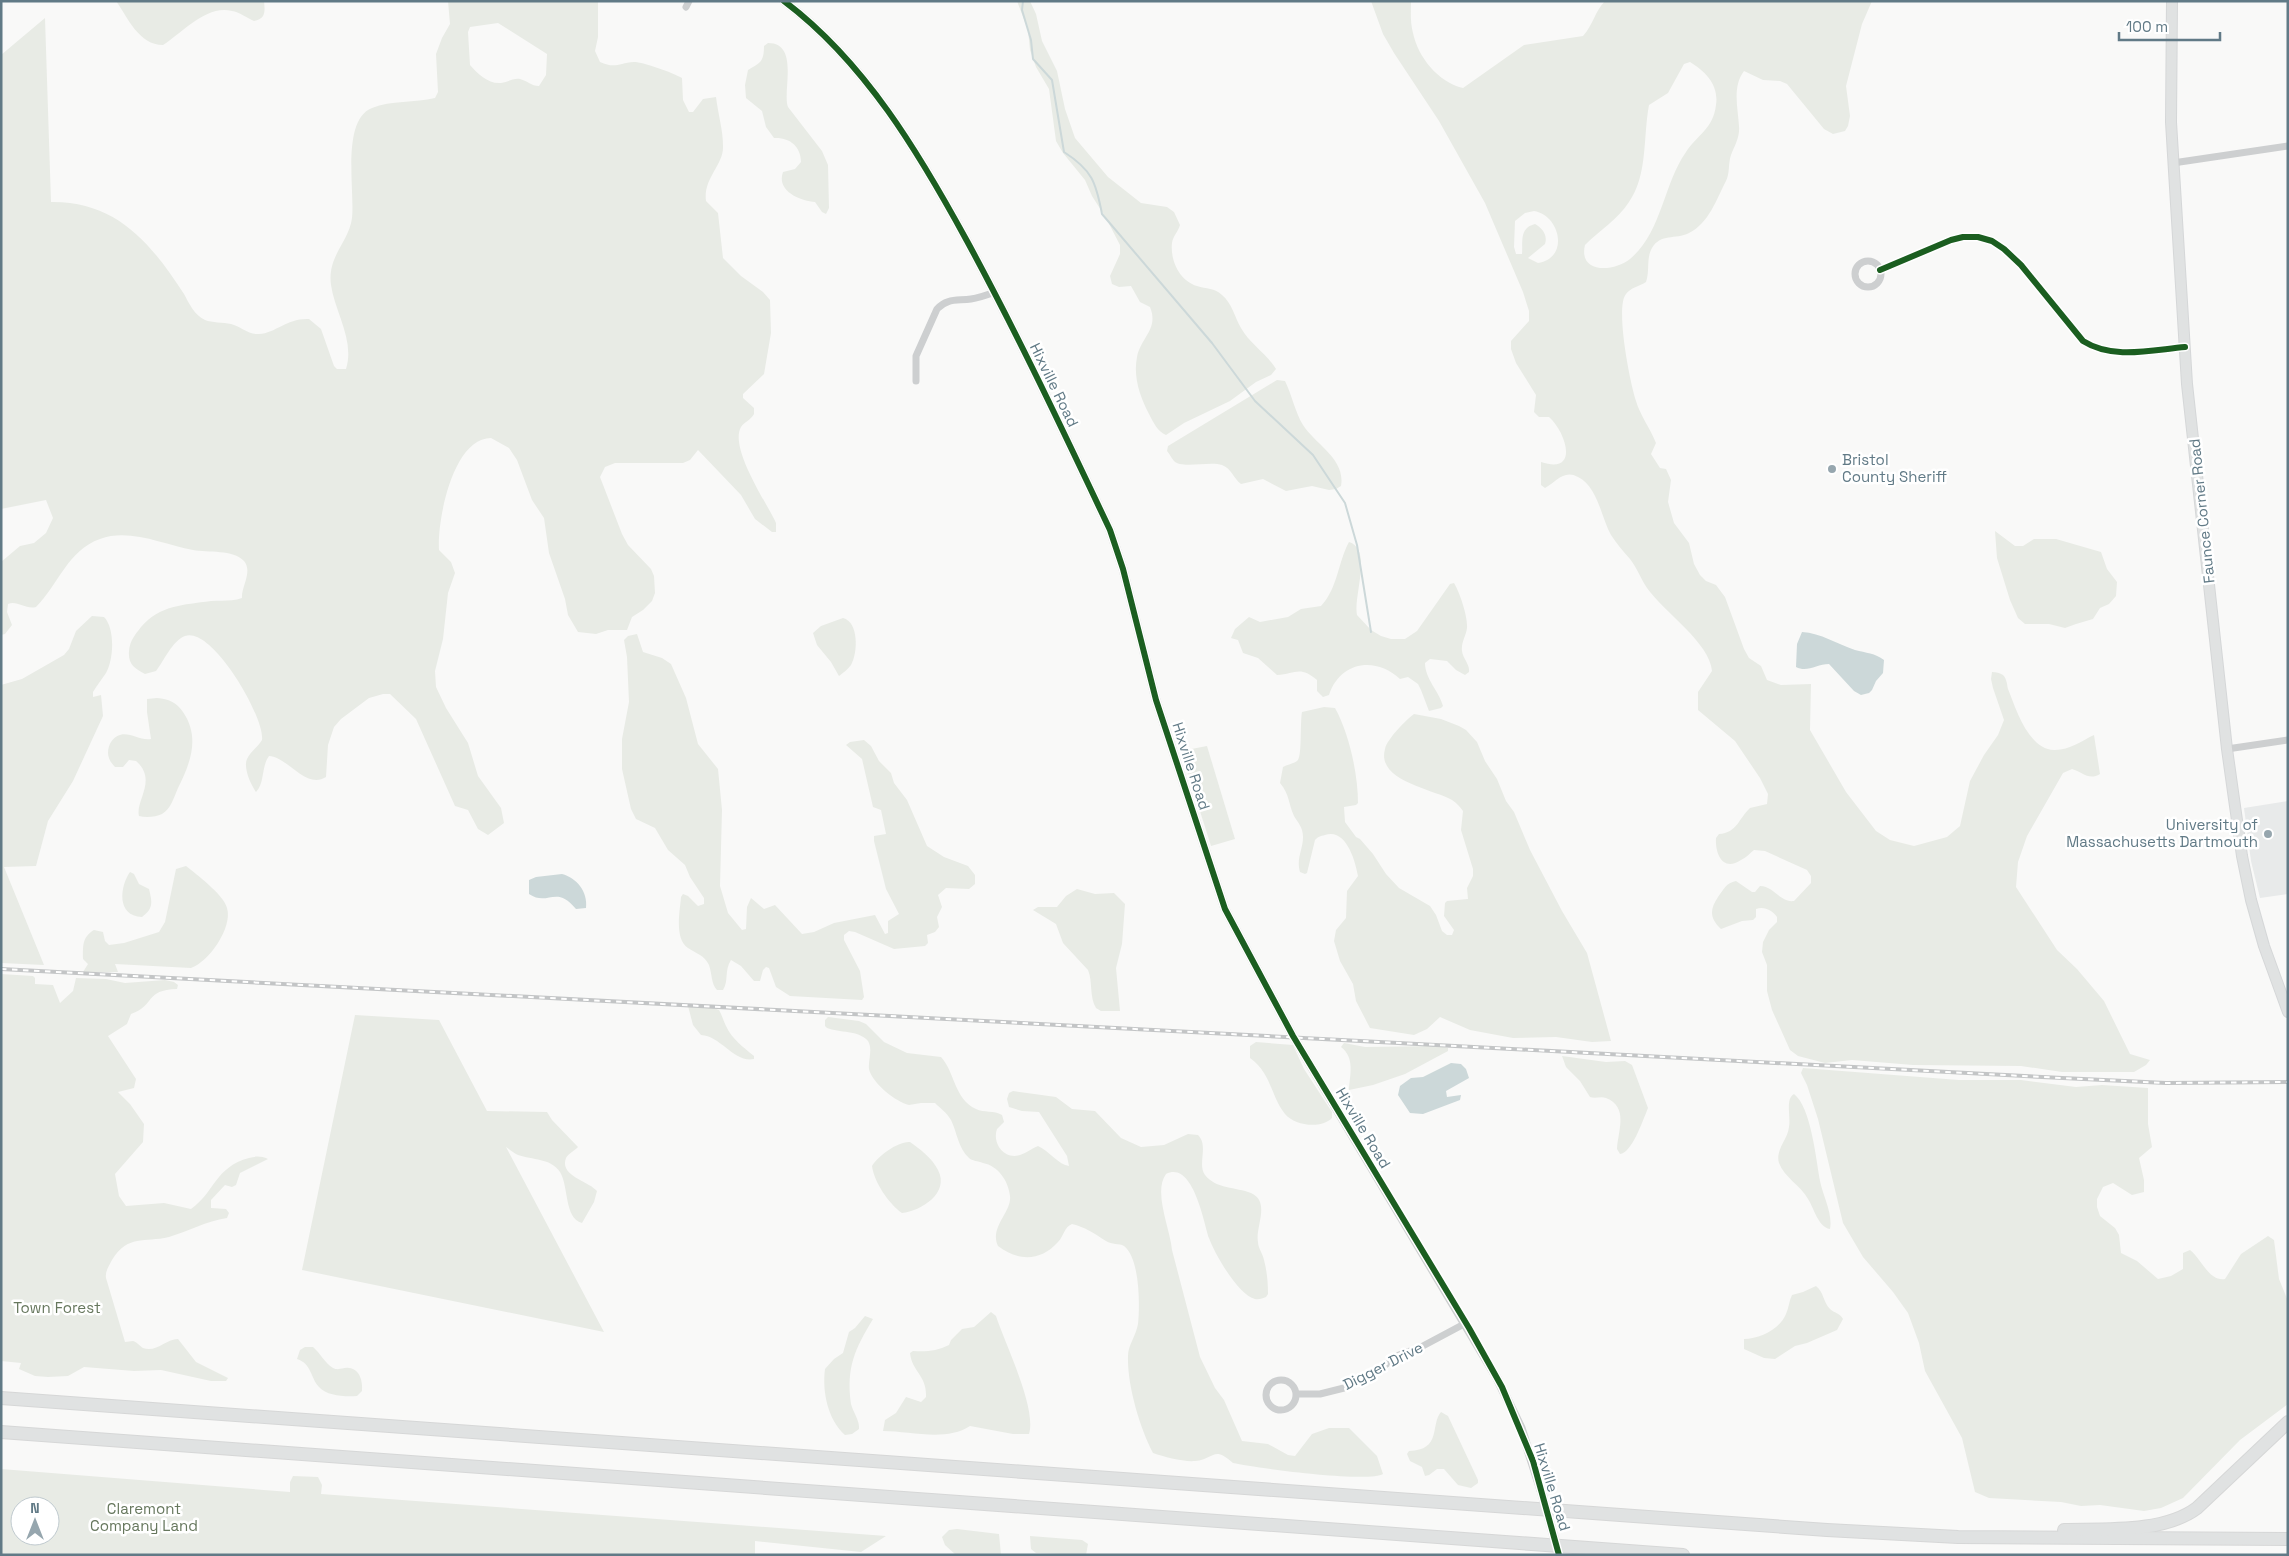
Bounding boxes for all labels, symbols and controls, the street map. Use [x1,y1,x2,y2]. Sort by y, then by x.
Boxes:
scale bar [2119,10,2220,42]
text: 100 m [2126,17,2168,36]
street label: Hixville Road [1026,340,1083,430]
street label: Faunce Corner Road [2184,438,2219,584]
place label: Bristol County Sheriff [1842,450,1948,486]
marker: Bristol County Sheriff [1826,463,1838,475]
street label: Hixville Road [1168,720,1215,812]
place label: University of Massachusetts Dartmouth [2066,815,2258,851]
marker: University of Massachusetts Dartmouth [2262,828,2274,840]
street label: Hixville Road [1332,1084,1395,1172]
park label: Town Forest [13,1298,101,1317]
street label: Digger Drive [1340,1337,1426,1394]
street label: Hixville Road [1530,1441,1575,1533]
north arrow [10,1496,60,1546]
text: N [30,1499,40,1517]
park label: Claremont Company Land [90,1499,198,1535]

